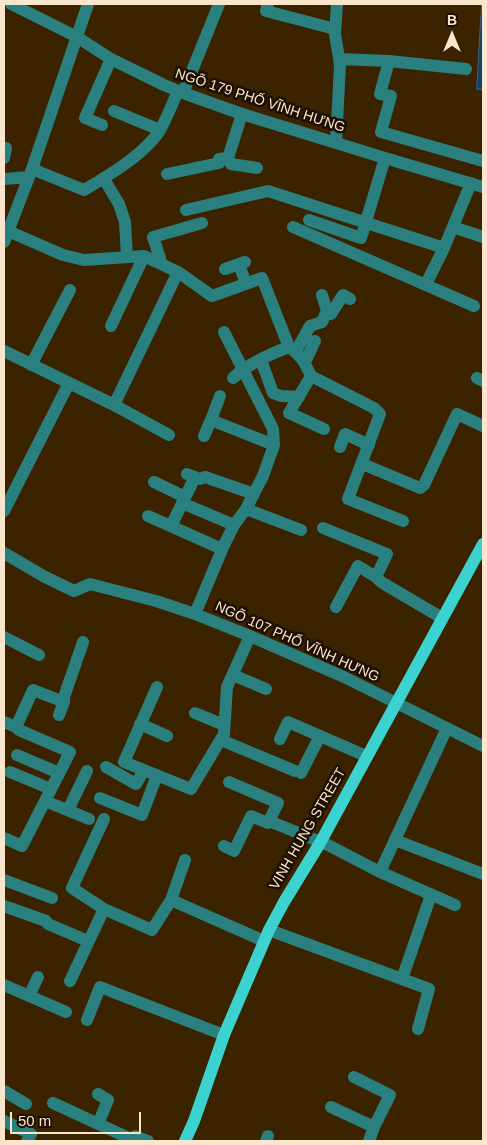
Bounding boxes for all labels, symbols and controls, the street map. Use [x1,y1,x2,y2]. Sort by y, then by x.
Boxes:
north arrow [427,10,477,60]
text: B [447,12,457,28]
street label: NGÕ 179 PHỐ VĨNH HƯNG [173,66,347,136]
street label: NGÕ 107 PHỐ VĨNH HƯNG [212,598,382,686]
street label: VINH HUNG STREET [266,765,350,893]
scale bar [12,1102,144,1134]
text: 50 m [18,1112,51,1129]

